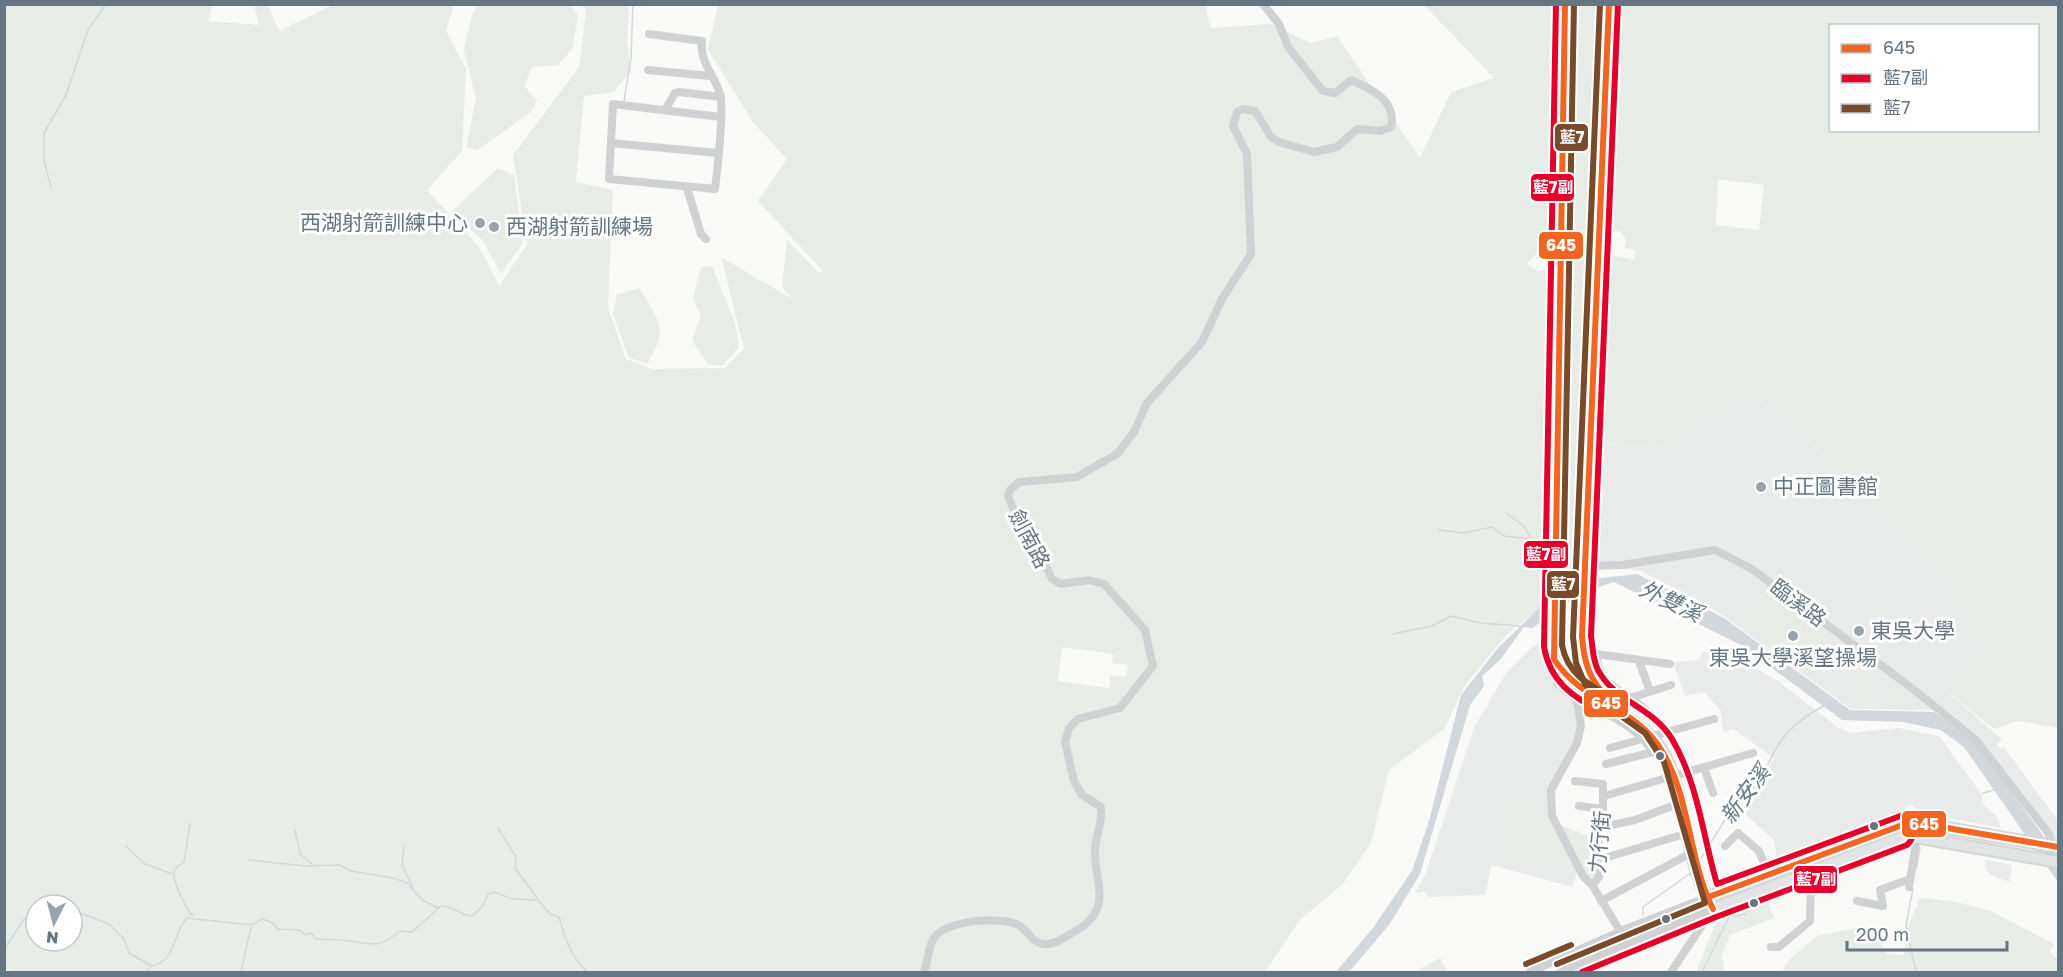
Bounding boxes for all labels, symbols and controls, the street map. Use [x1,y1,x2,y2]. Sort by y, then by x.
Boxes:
legend [1829,24,2039,132]
text: 645 [1883,36,1915,58]
text: 藍7副 [1883,66,1929,88]
text: 藍7 [1883,96,1911,118]
line badge: 藍7 [1554,123,1589,152]
text: 藍7 [1560,127,1585,147]
line badge: 藍7副 [1530,173,1575,202]
text: 藍7副 [1533,177,1573,197]
place label: 西湖射箭訓練中心 [300,209,468,235]
place label: 西湖射箭訓練場 [506,213,653,239]
marker: 西湖射箭訓練中心 [473,216,487,230]
marker: 西湖射箭訓練場 [487,220,501,234]
line badge: 645 [1538,231,1584,260]
text: 645 [1546,235,1576,255]
place label: 中正圖書館 [1773,473,1878,499]
marker: 中正圖書館 [1754,480,1768,494]
street label: 劍南路 [1004,505,1056,572]
line badge: 藍7副 [1523,540,1569,569]
text: 藍7副 [1526,544,1566,564]
line badge: 藍7 [1546,570,1580,599]
street label: 臨溪路 [1766,573,1832,632]
text: 藍7 [1551,574,1576,594]
water label: 外雙溪 [1636,574,1710,628]
place label: 東吳大學 [1871,617,1955,643]
marker: 東吳大學 [1852,624,1866,638]
marker: 東吳大學溪望操場 [1786,629,1800,643]
place label: 東吳大學溪望操場 [1709,644,1877,670]
line badge: 645 [1583,689,1629,718]
text: 645 [1591,693,1621,713]
unlabelled marker [1654,750,1666,762]
water label: 新安溪 [1714,757,1777,828]
street label: 力行街 [1583,809,1615,874]
line badge: 645 [1901,810,1947,838]
text: 645 [1909,814,1939,834]
unlabelled marker [1868,820,1880,832]
line badge: 藍7副 [1793,865,1838,894]
text: 藍7副 [1796,869,1836,889]
north arrow [24,893,84,953]
unlabelled marker [1748,897,1760,909]
unlabelled marker [1660,913,1672,925]
scale bar [1847,914,2008,952]
text: 200 m [1856,923,1909,945]
text: N [45,927,60,948]

